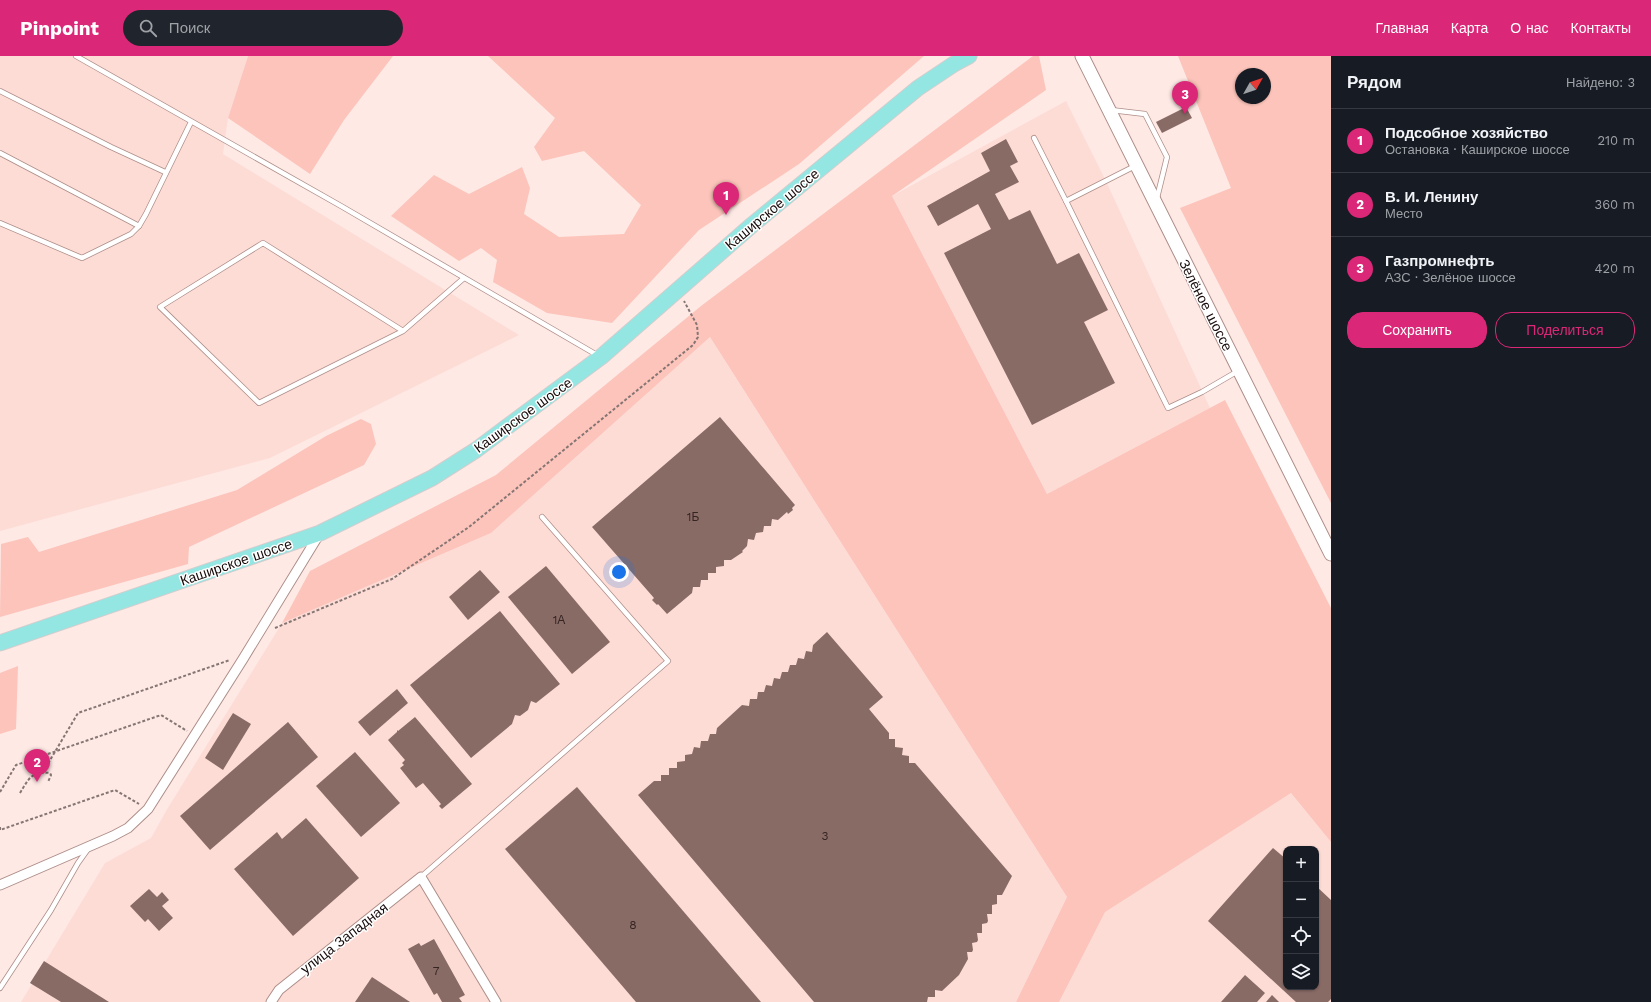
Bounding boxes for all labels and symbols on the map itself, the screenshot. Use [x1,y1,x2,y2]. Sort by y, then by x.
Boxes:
north arrow [1235,68,1271,104]
pin: 3 [1172,81,1198,114]
street label: Каширское шоссе [722,165,822,253]
pin: 1 [713,182,739,215]
street label: Зелёное шоссе [1176,257,1236,354]
street label: Каширское шоссе [471,374,575,456]
house number: 1Б [687,510,699,524]
street label: Каширское шоссе [178,535,294,589]
your location [609,562,629,582]
house number: 1А [553,613,565,627]
pin: 2 [24,749,50,782]
house number: 3 [822,829,829,843]
street label: улица Западная [297,899,391,977]
house number: 8 [629,918,637,932]
house number: 7 [433,964,440,978]

